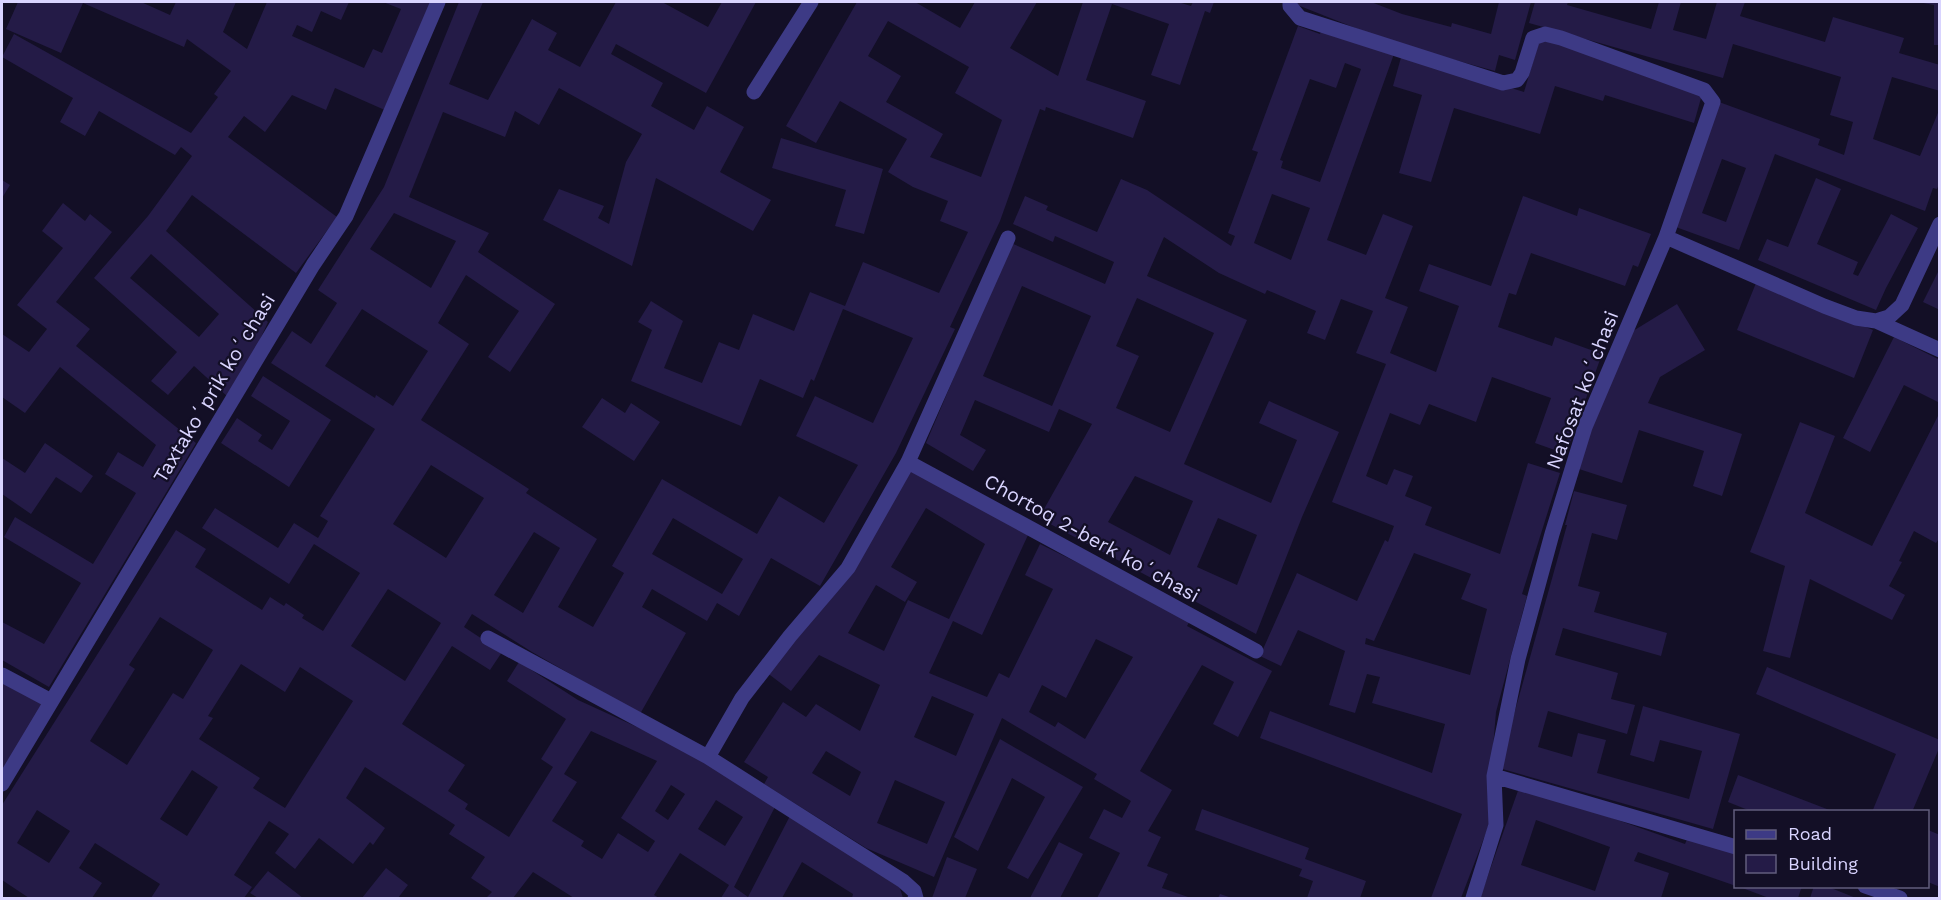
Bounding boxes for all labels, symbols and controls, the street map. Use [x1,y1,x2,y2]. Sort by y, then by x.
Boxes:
street label: Taxtakoʻprik koʻchasi [148,289,280,487]
street label: Nafosat koʻchasi [1541,307,1623,473]
street label: Chortoq 2-berk koʻchasi [980,469,1204,607]
legend [1734,810,1929,888]
text: Road [1788,823,1832,844]
text: Building [1788,853,1858,874]

